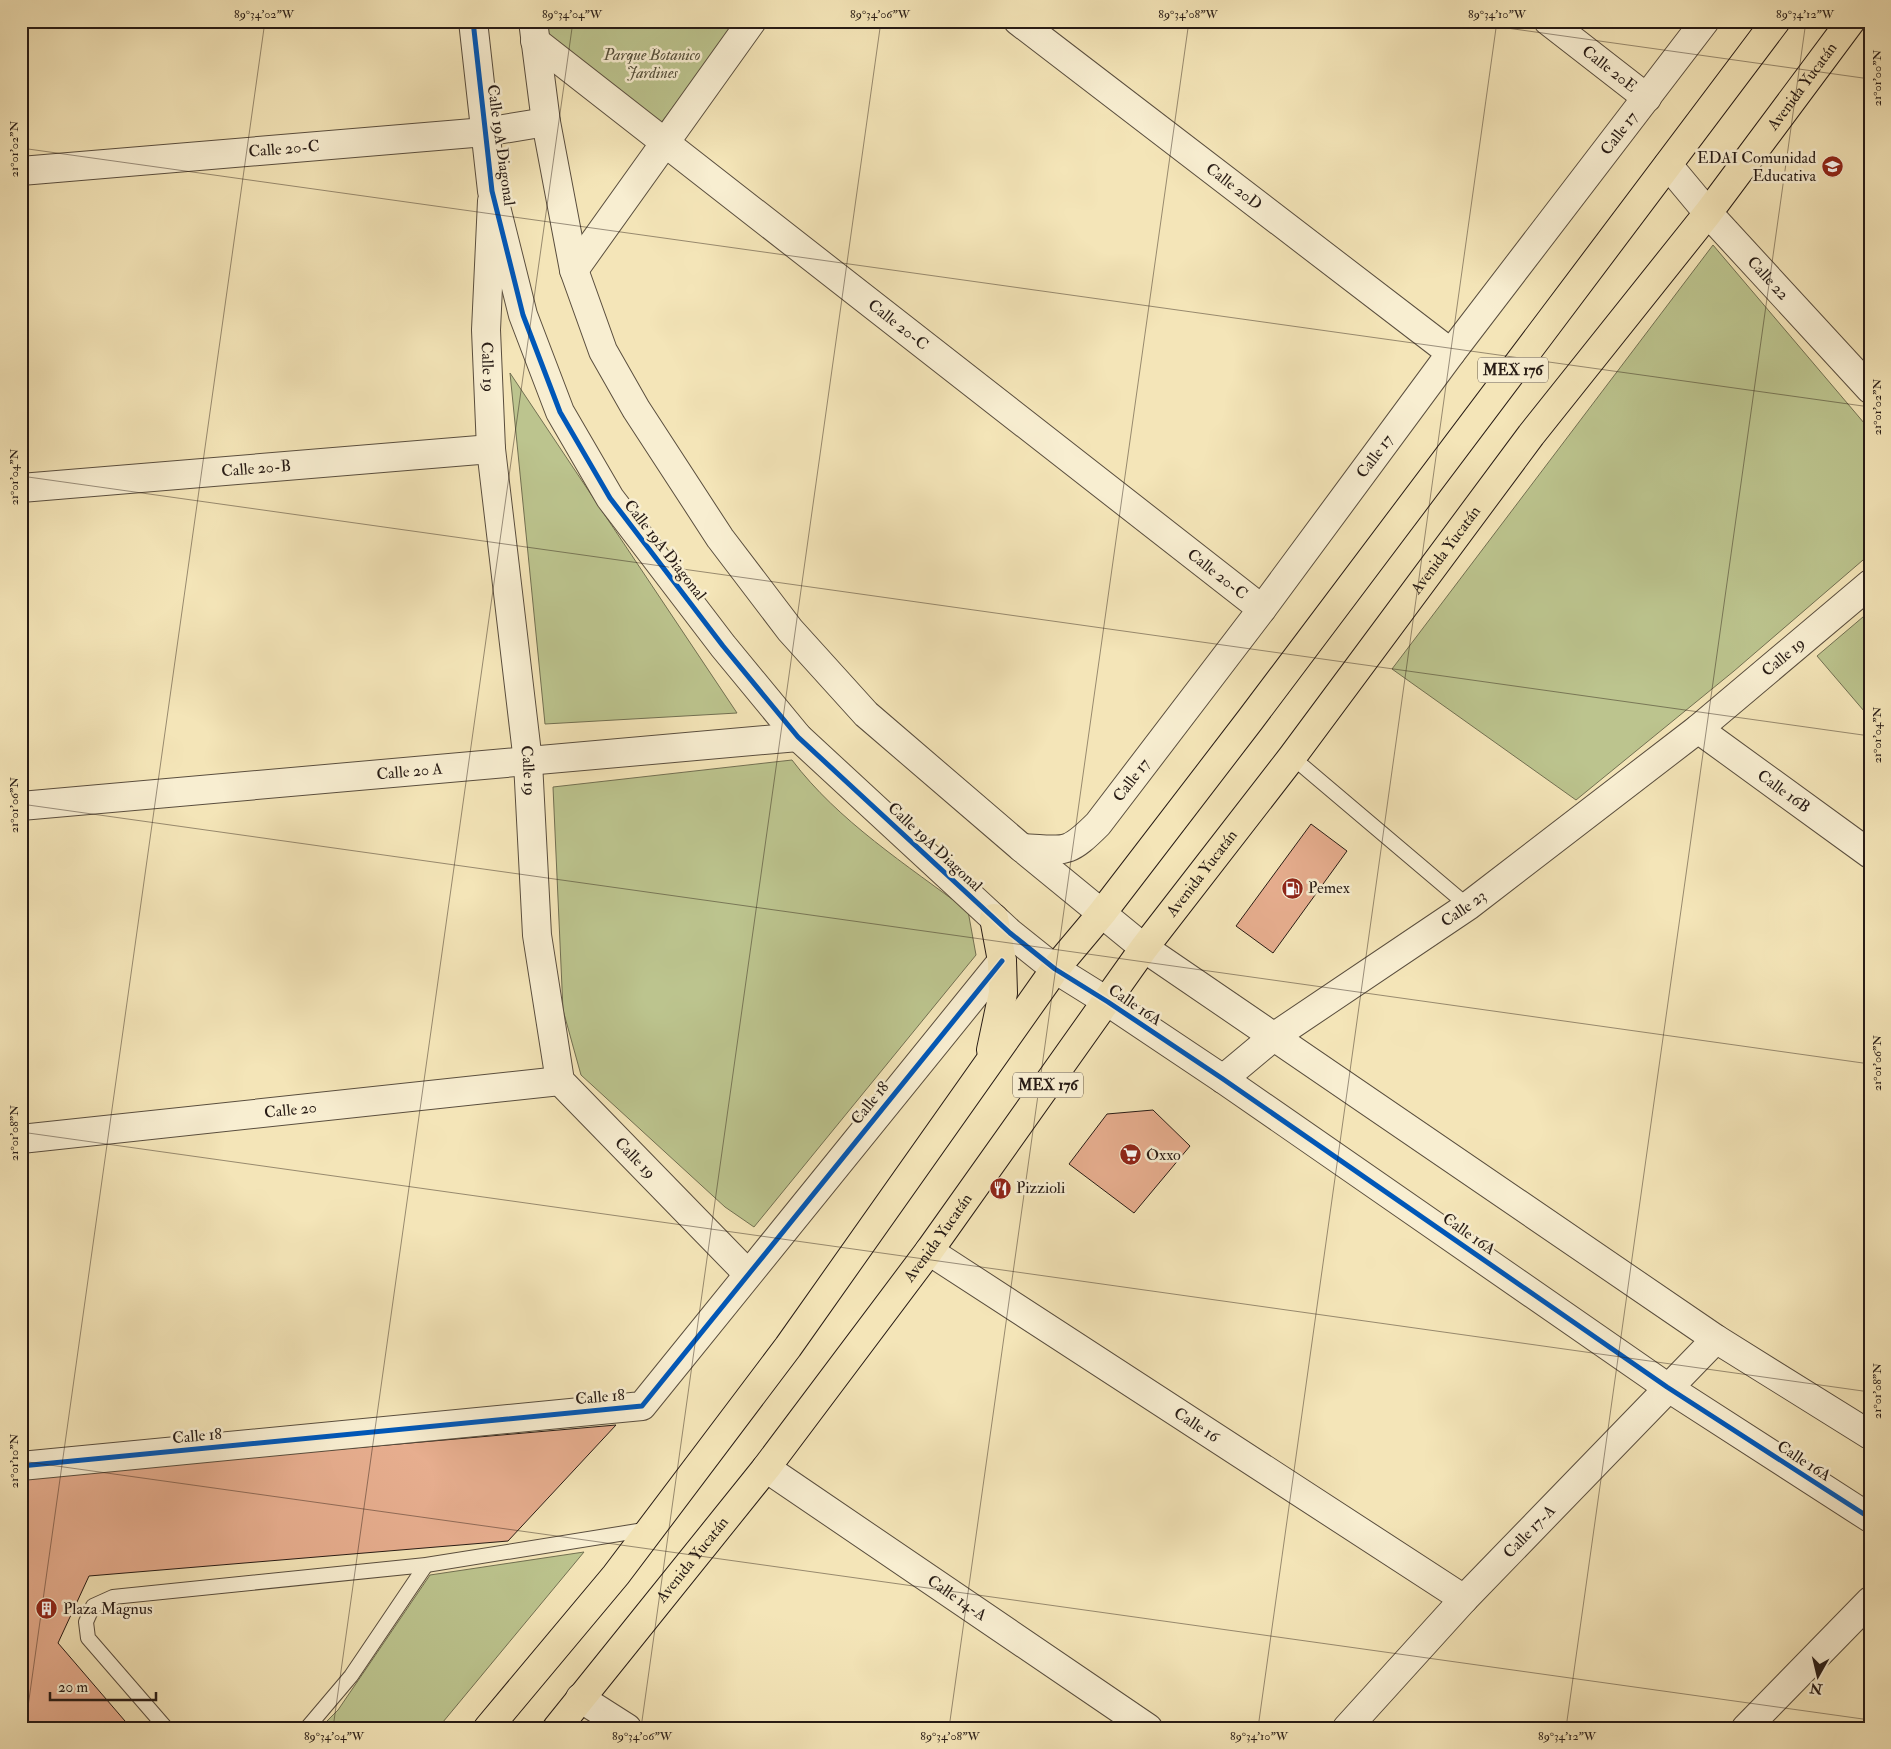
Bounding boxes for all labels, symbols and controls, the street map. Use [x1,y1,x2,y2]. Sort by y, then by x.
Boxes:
text: 89°34'02"W [234,7,295,22]
text: 89°34'04"W [542,7,603,22]
text: 89°34'06"W [850,7,911,22]
text: 89°34'08"W [1158,7,1218,22]
text: 89°34'10"W [1468,7,1527,22]
text: 89°34'12"W [1776,7,1835,22]
street label: Avenida Yucatán [1762,38,1842,135]
street label: Calle 20E [1578,41,1641,97]
park label: Parque Botanico Jardines [603,45,701,83]
text: 21°01'00"N [1870,50,1885,106]
street label: Calle 19A Diagonal [483,83,519,207]
street label: Calle 17 [1596,107,1643,159]
text: 21°01'02"N [7,121,22,177]
street label: Calle 20-C [248,136,320,162]
place label: EDAI Comunidad Educativa [1697,148,1816,186]
school or university icon: EDAI Comunidad Educativa [1820,155,1844,179]
street label: Calle 20D [1202,159,1266,214]
street label: Calle 22 [1743,252,1793,304]
street label: Calle 20-C [864,295,933,355]
street label: Calle 19 [477,341,499,392]
road number: MEX 176 [1478,358,1548,382]
text: 21°01'02"N [1870,379,1885,435]
street label: Calle 17 [1352,430,1398,482]
text: 21°01'04"N [7,448,22,505]
street label: Calle 20-B [220,456,292,481]
street label: Calle 19A Diagonal [620,496,710,604]
street label: Avenida Yucatán [1406,502,1485,599]
street label: Calle 20-C [1183,544,1252,604]
street label: Calle 19 [1758,633,1809,681]
text: 21°01'04"N [1870,706,1885,763]
street label: Calle 19 [516,744,540,796]
street label: Calle 17 [1109,754,1155,806]
street label: Calle 20 A [376,759,443,784]
street label: Calle 16B [1753,765,1814,817]
text: 21°01'06"N [7,777,22,833]
street label: Calle 19A Diagonal [884,798,986,896]
street label: Avenida Yucatán [1161,826,1242,922]
fuel station icon: Pemex [1280,876,1304,900]
place label: Pemex [1308,878,1350,898]
street label: Calle 23 [1437,886,1490,931]
street label: Calle 16A [1104,980,1166,1030]
text: 21°01'06"N [1870,1035,1885,1091]
road number: MEX 176 [1013,1072,1083,1098]
street label: Calle 18 [847,1077,894,1129]
street label: Calle 20 [263,1097,318,1123]
text: 21°01'08"N [7,1105,22,1161]
street label: Calle 19 [610,1133,660,1183]
supermarket icon: Oxxo [1118,1143,1142,1167]
place label: Oxxo [1146,1145,1181,1165]
restaurant icon: Pizzioli [988,1176,1012,1200]
place label: Pizzioli [1016,1178,1065,1198]
street label: Avenida Yucatán [899,1190,977,1287]
street label: Calle 16A [1439,1209,1499,1259]
text: 21°01'08"N [1870,1363,1885,1419]
street label: Calle 18 [574,1385,626,1409]
street label: Calle 16 [1170,1403,1224,1448]
street label: Calle 18 [171,1424,223,1448]
text: 21°01'10"N [7,1434,22,1488]
street label: Calle 16A [1773,1436,1835,1486]
street label: Calle 17-A [1499,1501,1560,1562]
street label: Avenida Yucatán [651,1513,733,1607]
street label: Calle 14-A [923,1571,991,1625]
building icon: Plaza Magnus [35,1597,59,1621]
place label: Plaza Magnus [63,1599,152,1619]
north arrow [1794,1652,1844,1702]
scale bar [50,1669,156,1701]
text: 20 m [58,1678,88,1697]
text: N [1808,1679,1825,1698]
text: 89°34'04"W [304,1729,365,1744]
text: 89°34'06"W [612,1729,673,1744]
text: 89°34'08"W [920,1729,980,1744]
text: 89°34'10"W [1230,1729,1289,1744]
text: 89°34'12"W [1538,1729,1597,1744]

